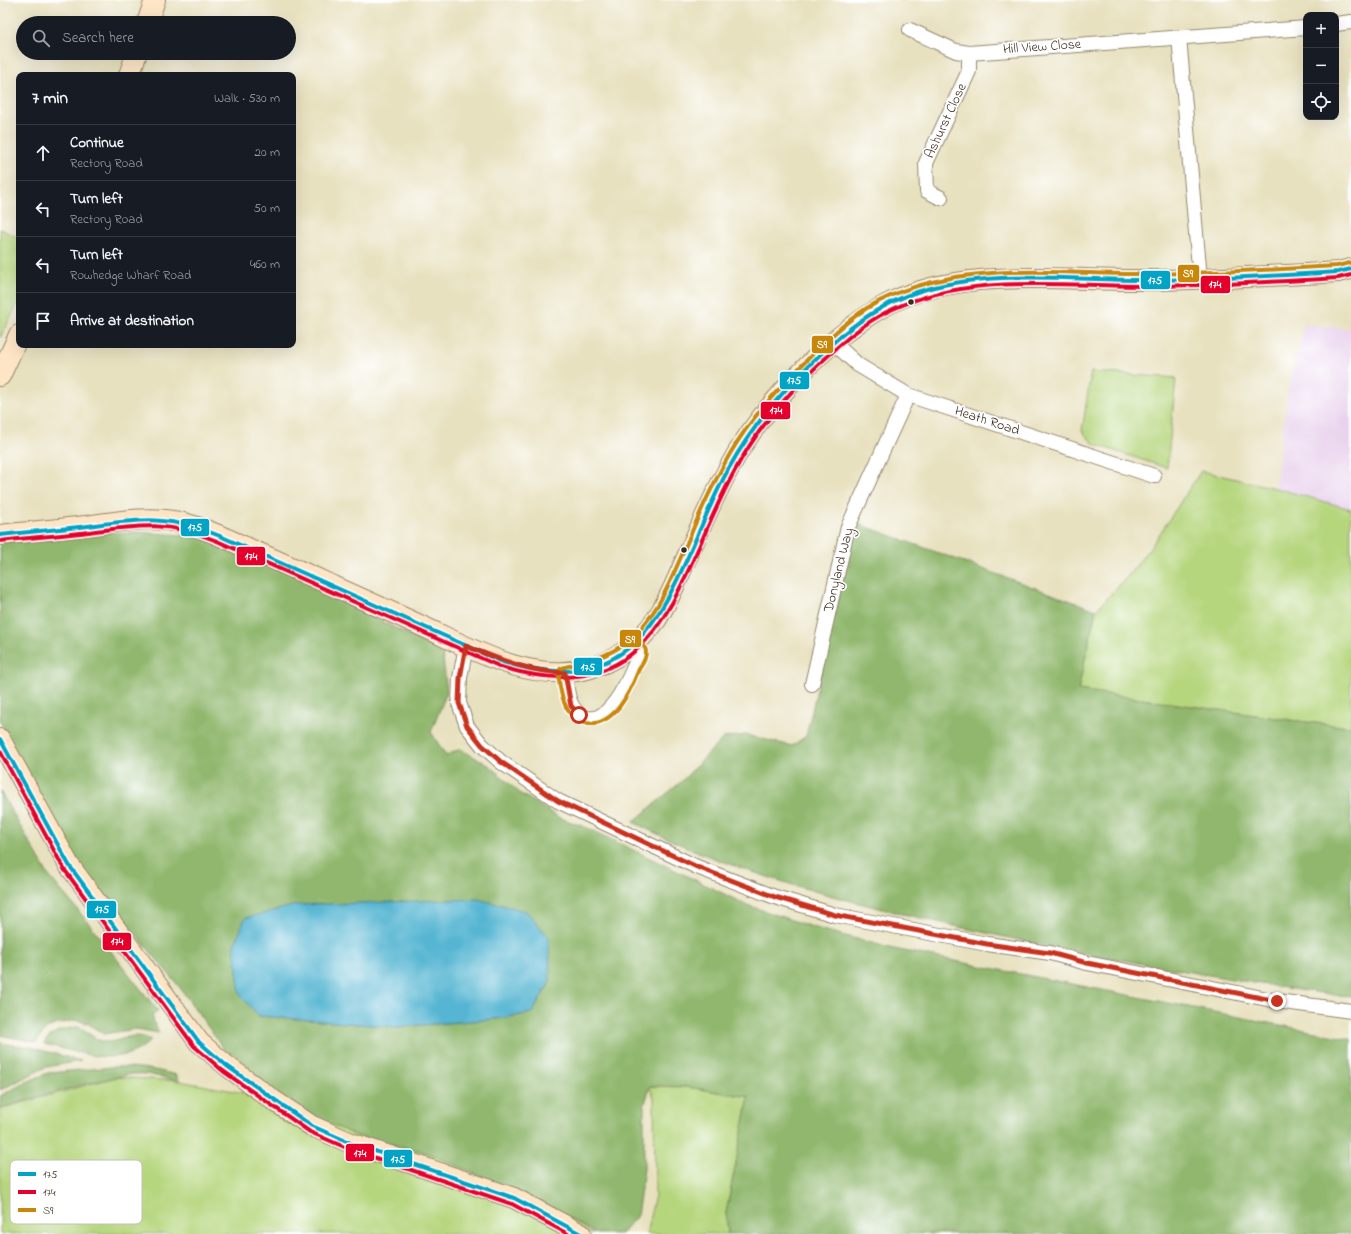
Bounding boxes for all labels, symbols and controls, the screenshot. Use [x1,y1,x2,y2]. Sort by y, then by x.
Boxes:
map controls [1303,12,1339,120]
button: + [1303,12,1339,48]
search box [16,16,296,60]
icon: search [30,27,52,49]
text: Search here [62,27,134,49]
street label: Hill View Close [1002,34,1083,60]
button: − [1303,48,1339,84]
street label: Ashurst Close [919,79,973,162]
button: locate [1303,84,1339,120]
text: 7 min [32,86,68,111]
text: Walk · 530 m [214,89,280,108]
text: Continue [70,132,124,154]
icon: ahead [32,142,54,164]
text: 20 m [255,143,280,162]
text: Rectory Road [70,154,143,173]
text: Turn left [70,188,123,210]
icon: left [32,198,54,220]
text: 50 m [254,199,280,218]
text: Rectory Road [70,210,143,229]
text: Turn left [70,244,123,266]
icon: left [32,254,54,276]
text: 460 m [250,255,280,274]
line badge: S9 [1177,264,1200,283]
text: Rowhedge Wharf Road [70,266,191,285]
text: S9 [1183,266,1194,282]
line badge: 175 [1140,270,1171,290]
text: 175 [1148,273,1163,289]
line badge: 174 [1200,275,1231,294]
text: 174 [1209,277,1222,293]
unlabelled marker [906,297,916,307]
icon: arrive [32,310,54,332]
text: Arrive at destination [70,310,194,332]
line badge: S9 [811,335,834,354]
text: S9 [817,337,828,353]
line badge: 175 [779,371,810,390]
text: 175 [787,373,802,389]
line badge: 174 [760,401,791,420]
street label: Heath Road [952,401,1022,441]
text: 174 [770,403,783,419]
line badge: 175 [180,518,210,537]
text: 175 [188,520,203,536]
street label: Donyland Way [818,525,861,616]
unlabelled marker [679,545,689,555]
line badge: 174 [236,546,266,566]
text: 174 [245,549,258,565]
line badge: S9 [619,629,642,648]
text: S9 [625,632,636,648]
line badge: 175 [573,657,603,676]
text: 175 [581,660,596,676]
route start [570,706,588,724]
line badge: 175 [86,900,117,919]
text: 175 [95,902,110,918]
line badge: 174 [102,932,132,951]
text: 174 [111,934,124,950]
route end [1268,992,1286,1010]
line badge: 174 [345,1143,375,1162]
text: 174 [354,1146,367,1162]
line badge: 175 [383,1149,413,1168]
text: 175 [391,1152,406,1168]
legend [10,1160,142,1224]
text: 175 [43,1167,57,1183]
text: 174 [43,1185,56,1201]
text: S9 [43,1203,54,1219]

